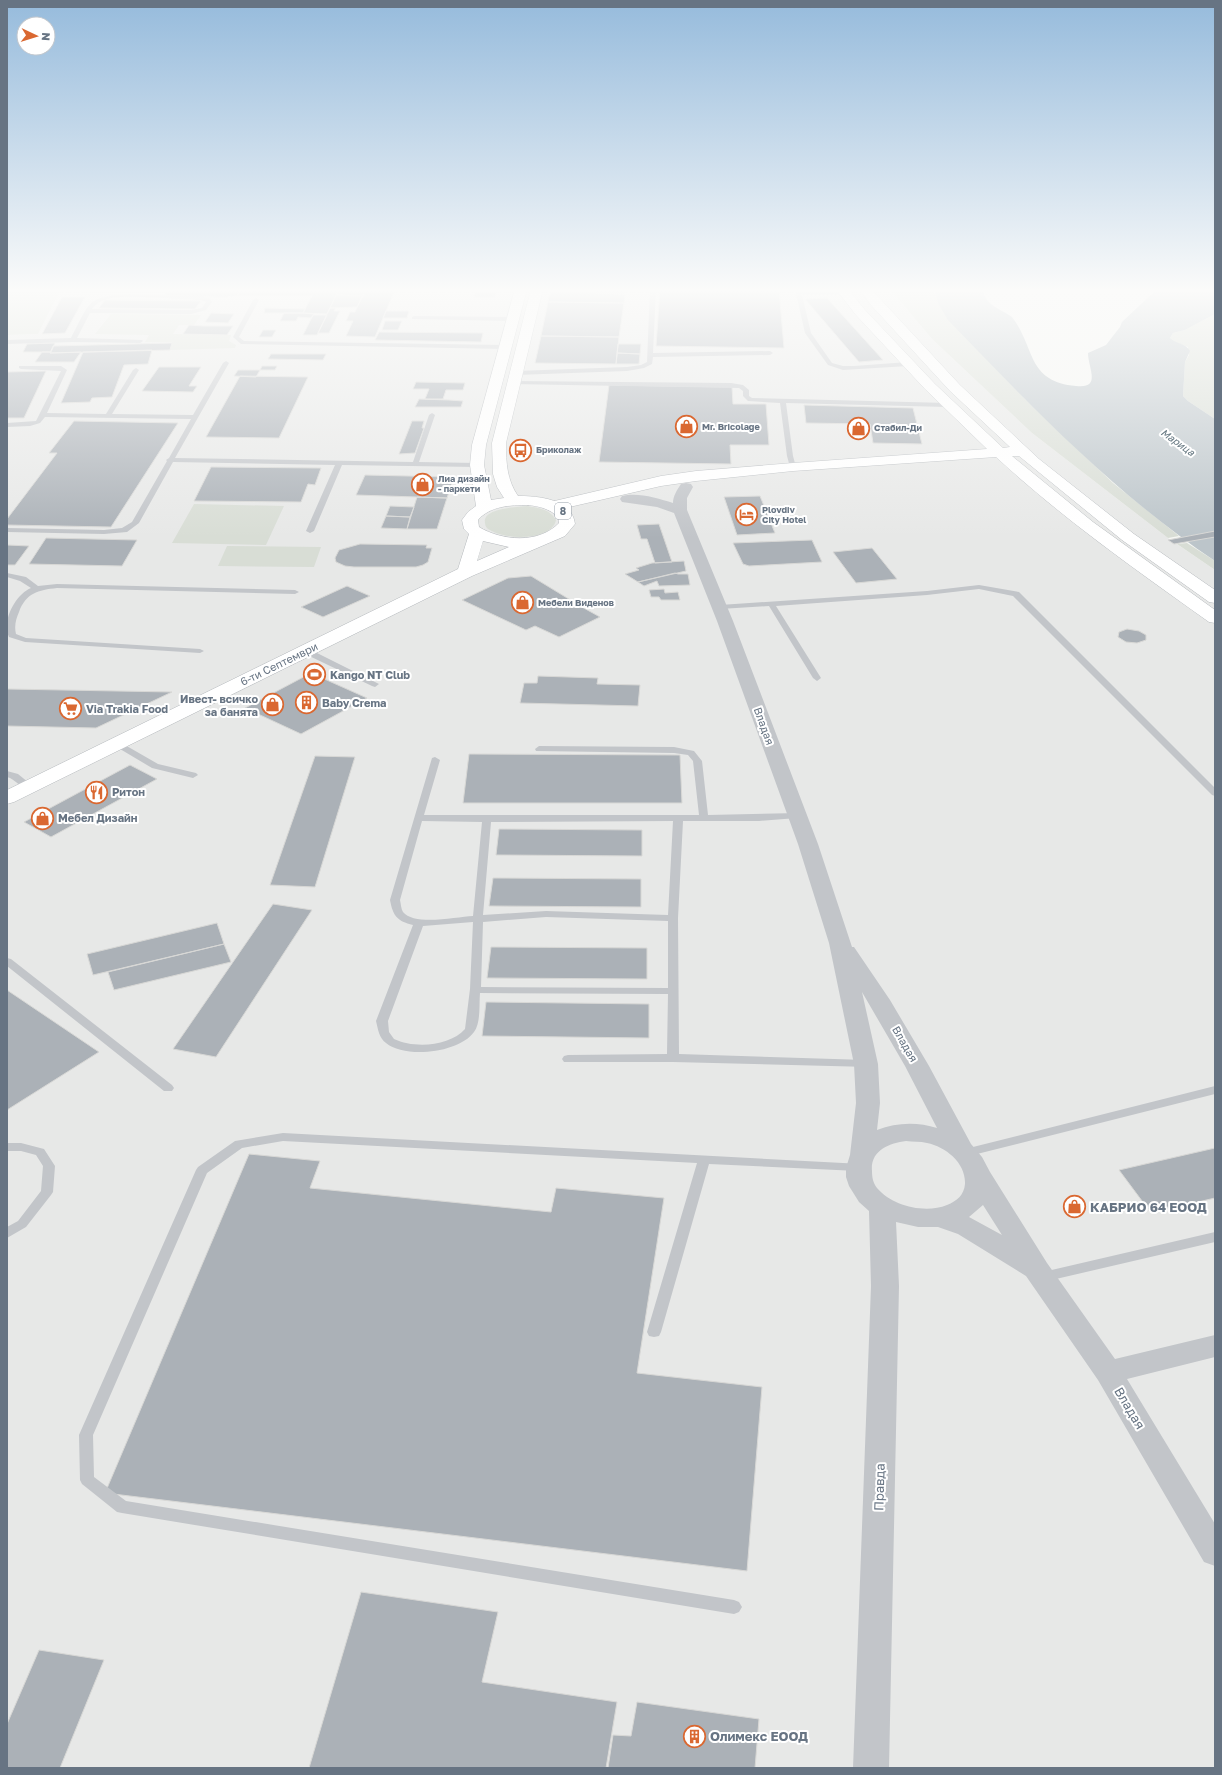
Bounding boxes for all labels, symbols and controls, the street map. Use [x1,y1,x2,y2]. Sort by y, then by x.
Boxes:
north arrow [16,16,56,56]
text: N [40,32,53,41]
shop icon: Mr. Bricolage [673,414,699,440]
shop icon: Стабил-Ди [846,415,872,441]
place label: Mr. Bricolage [702,421,760,432]
place label: Стабил-Ди [874,422,923,433]
water label: Марица [1159,426,1197,458]
bus stop icon: Бриколаж [508,437,534,463]
place label: Бриколаж [536,444,582,455]
shop icon: Лиа дизайн - паркети [410,471,436,497]
place label: Лиа дизайн - паркети [438,473,490,494]
hotel icon: Plovdiv City Hotel [734,502,760,528]
road number: 8 [555,503,571,519]
place label: Plovdiv City Hotel [762,504,806,525]
shop icon: Мебели Виденов [510,590,536,616]
place label: Мебели Виденов [538,597,614,608]
street label: 6-ти Септември [238,639,320,688]
sports icon: Kango NT Club [302,662,328,688]
place label: Kango NT Club [330,668,410,681]
building icon: Baby Crema [293,690,319,716]
place label: Ивест- всичко за банята [180,692,258,718]
shop icon: Ивест- всичко за банята [260,692,286,718]
supermarket icon: Via Trakia Food [58,696,84,722]
place label: Baby Crema [322,696,386,709]
place label: Via Trakia Food [86,702,168,715]
street label: Владая [752,705,777,746]
restaurant icon: Ритон [84,779,110,805]
place label: Ритон [112,785,145,798]
shop icon: Мебел Дизайн [30,805,56,831]
place label: Мебел Дизайн [58,811,138,824]
street label: Владая [890,1024,921,1064]
shop icon: КАБРИО 64 ЕООД [1062,1194,1088,1220]
place label: КАБРИО 64 ЕООД [1090,1199,1207,1215]
street label: Владая [1111,1384,1149,1432]
street label: Правда [870,1463,888,1511]
building icon: Олимекс ЕООД [681,1723,707,1749]
place label: Олимекс ЕООД [710,1728,808,1744]

